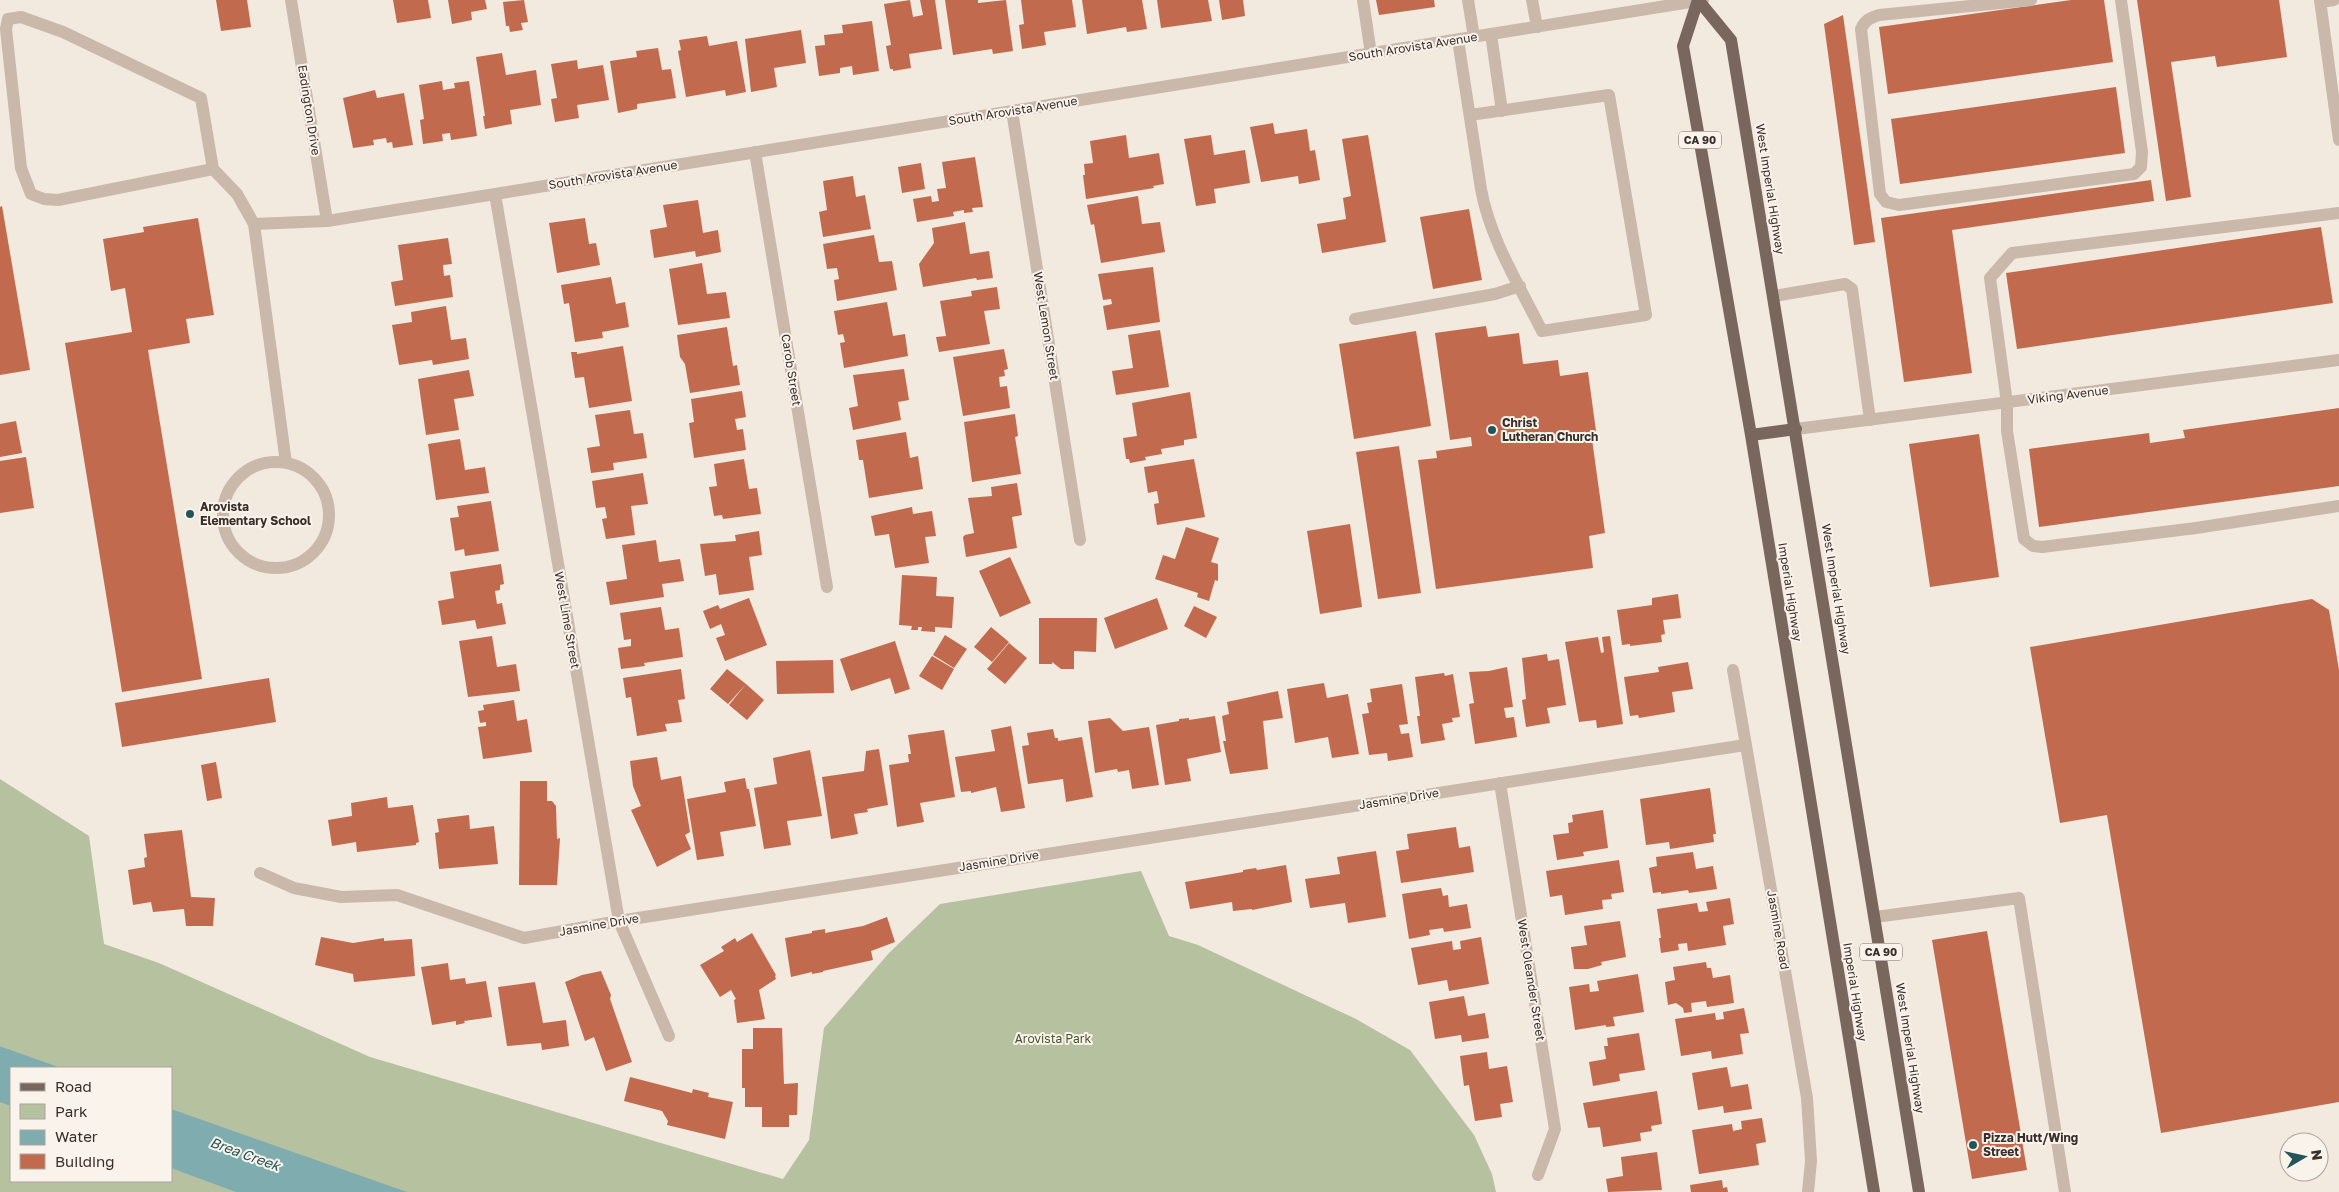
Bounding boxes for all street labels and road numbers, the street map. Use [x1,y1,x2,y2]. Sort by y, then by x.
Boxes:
street label: South Arovista Avenue [1347,29,1478,64]
street label: Eadington Drive [295,64,324,156]
street label: South Arovista Avenue [947,93,1078,128]
street label: West Imperial Highway [1753,122,1788,256]
road number: CA 90 [1679,132,1721,148]
street label: South Arovista Avenue [547,157,678,192]
street label: West Lemon Street [1031,271,1063,381]
street label: Carob Street [778,333,805,407]
street label: Viking Avenue [2027,382,2109,407]
street label: West Imperial Highway [1819,522,1854,656]
street label: Imperial Highway [1775,541,1806,643]
street label: West Lime Street [552,570,583,670]
street label: Jasmine Drive [1358,785,1440,812]
street label: Jasmine Drive [958,847,1040,874]
street label: Jasmine Road [1764,889,1793,971]
street label: Jasmine Drive [558,910,640,939]
street label: West Oleander Street [1514,918,1549,1042]
street label: Imperial Highway [1840,941,1871,1043]
road number: CA 90 [1860,944,1902,960]
street label: West Imperial Highway [1893,981,1928,1115]

